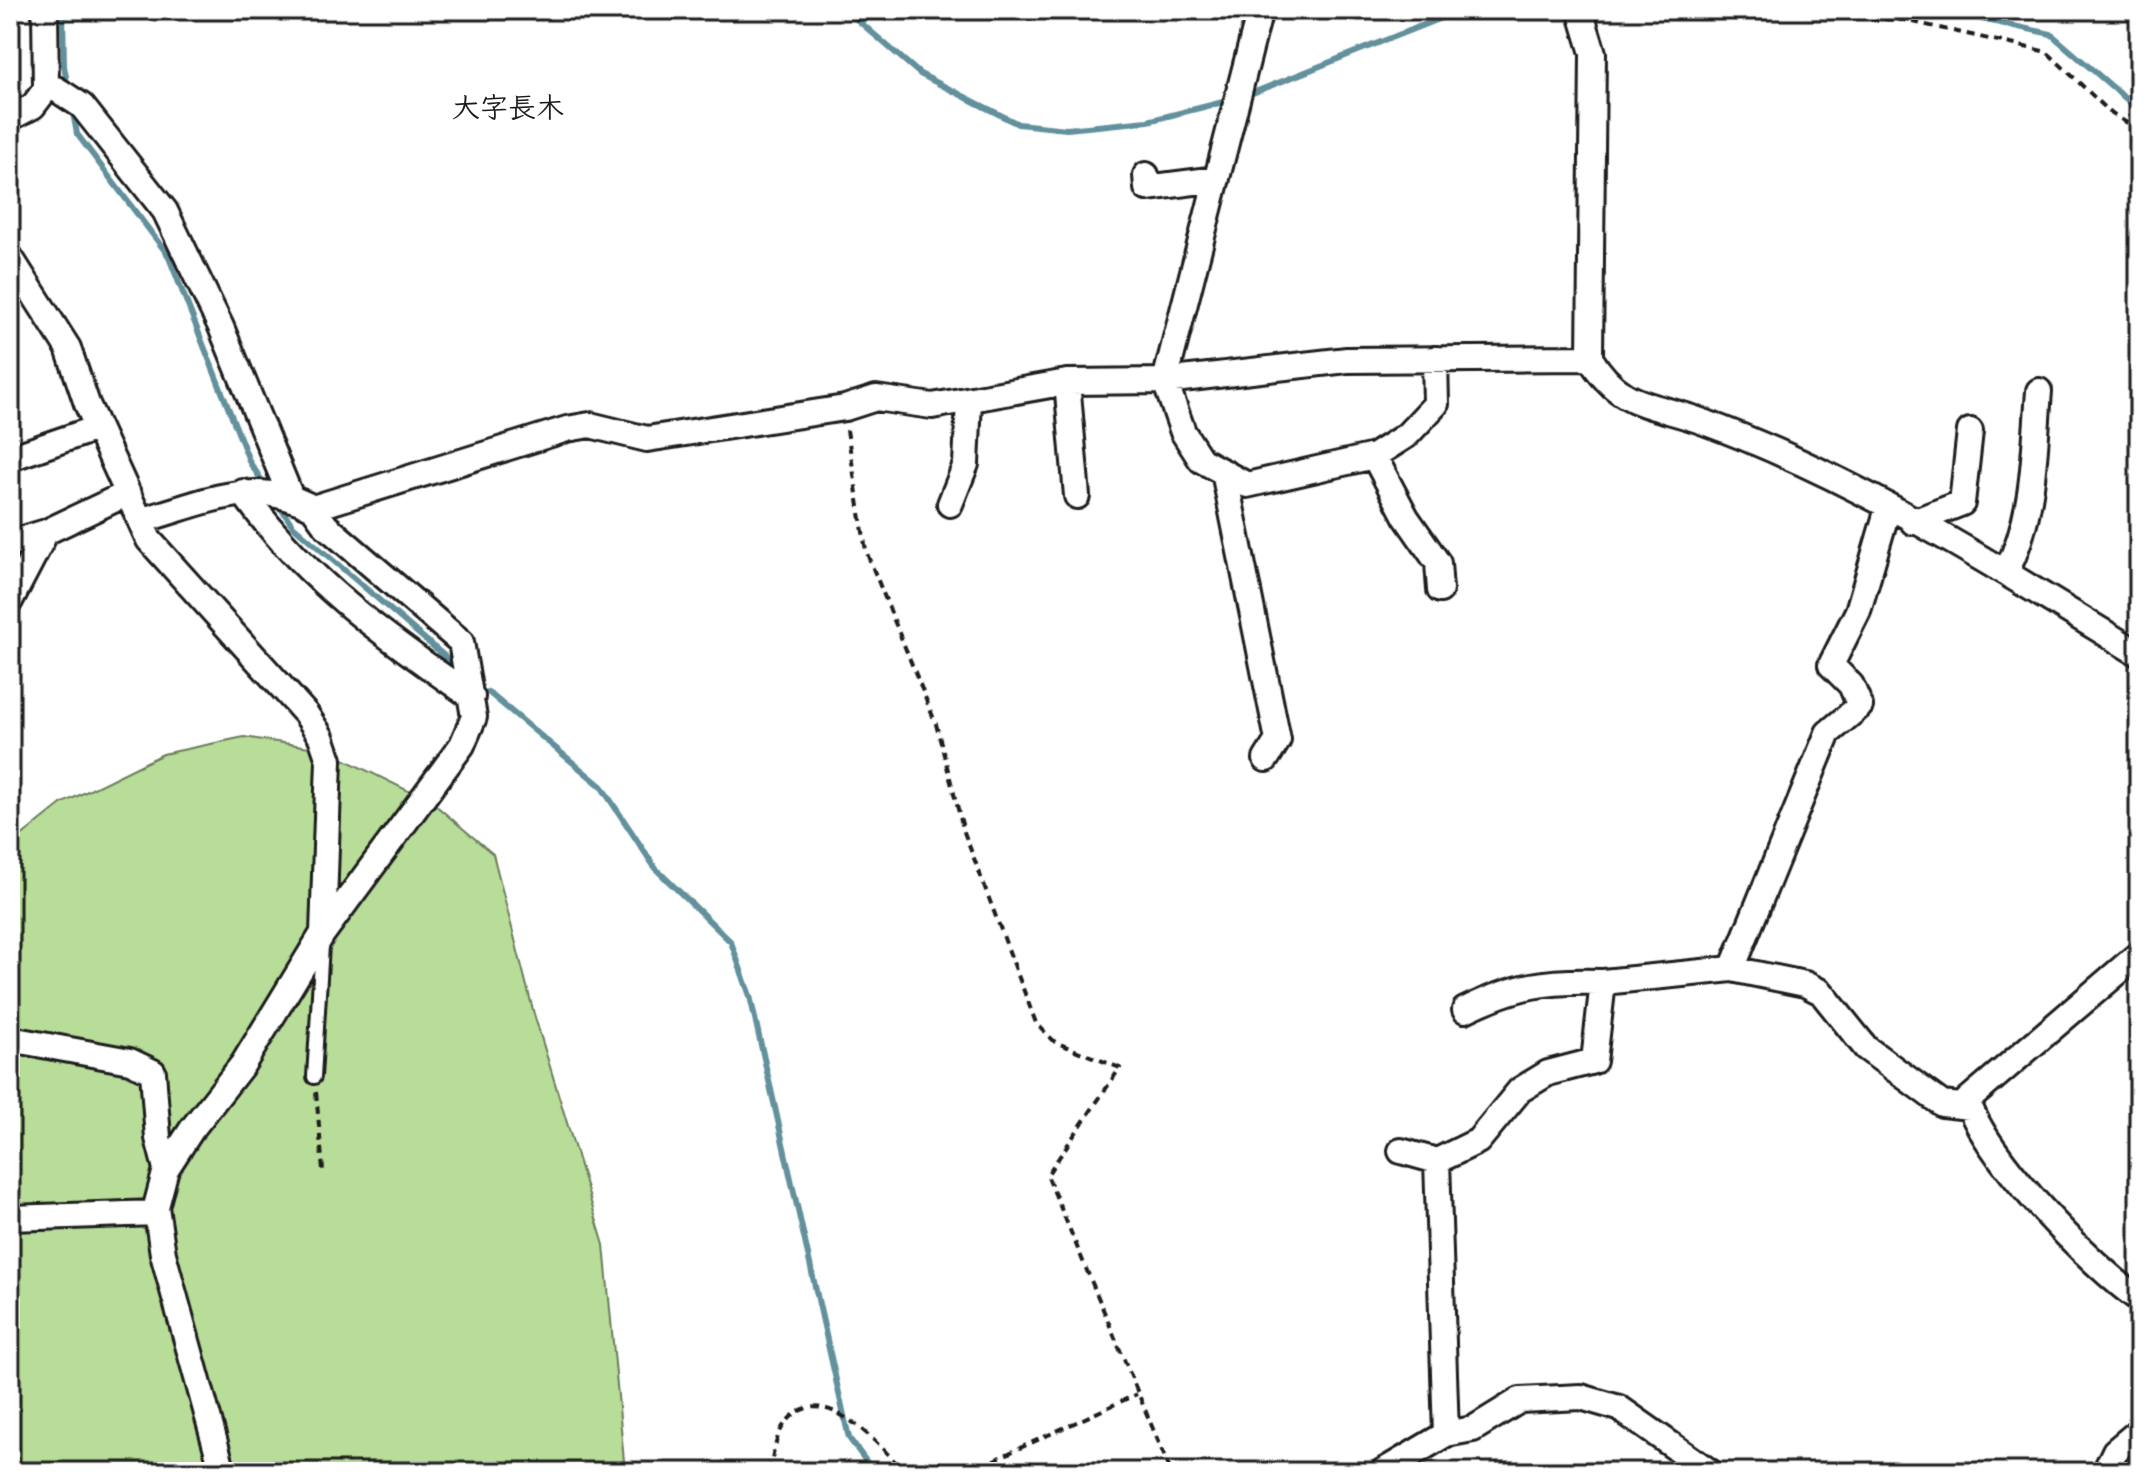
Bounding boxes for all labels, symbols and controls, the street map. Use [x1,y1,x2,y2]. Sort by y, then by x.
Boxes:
district label: 大字長木 [452,92,564,125]

